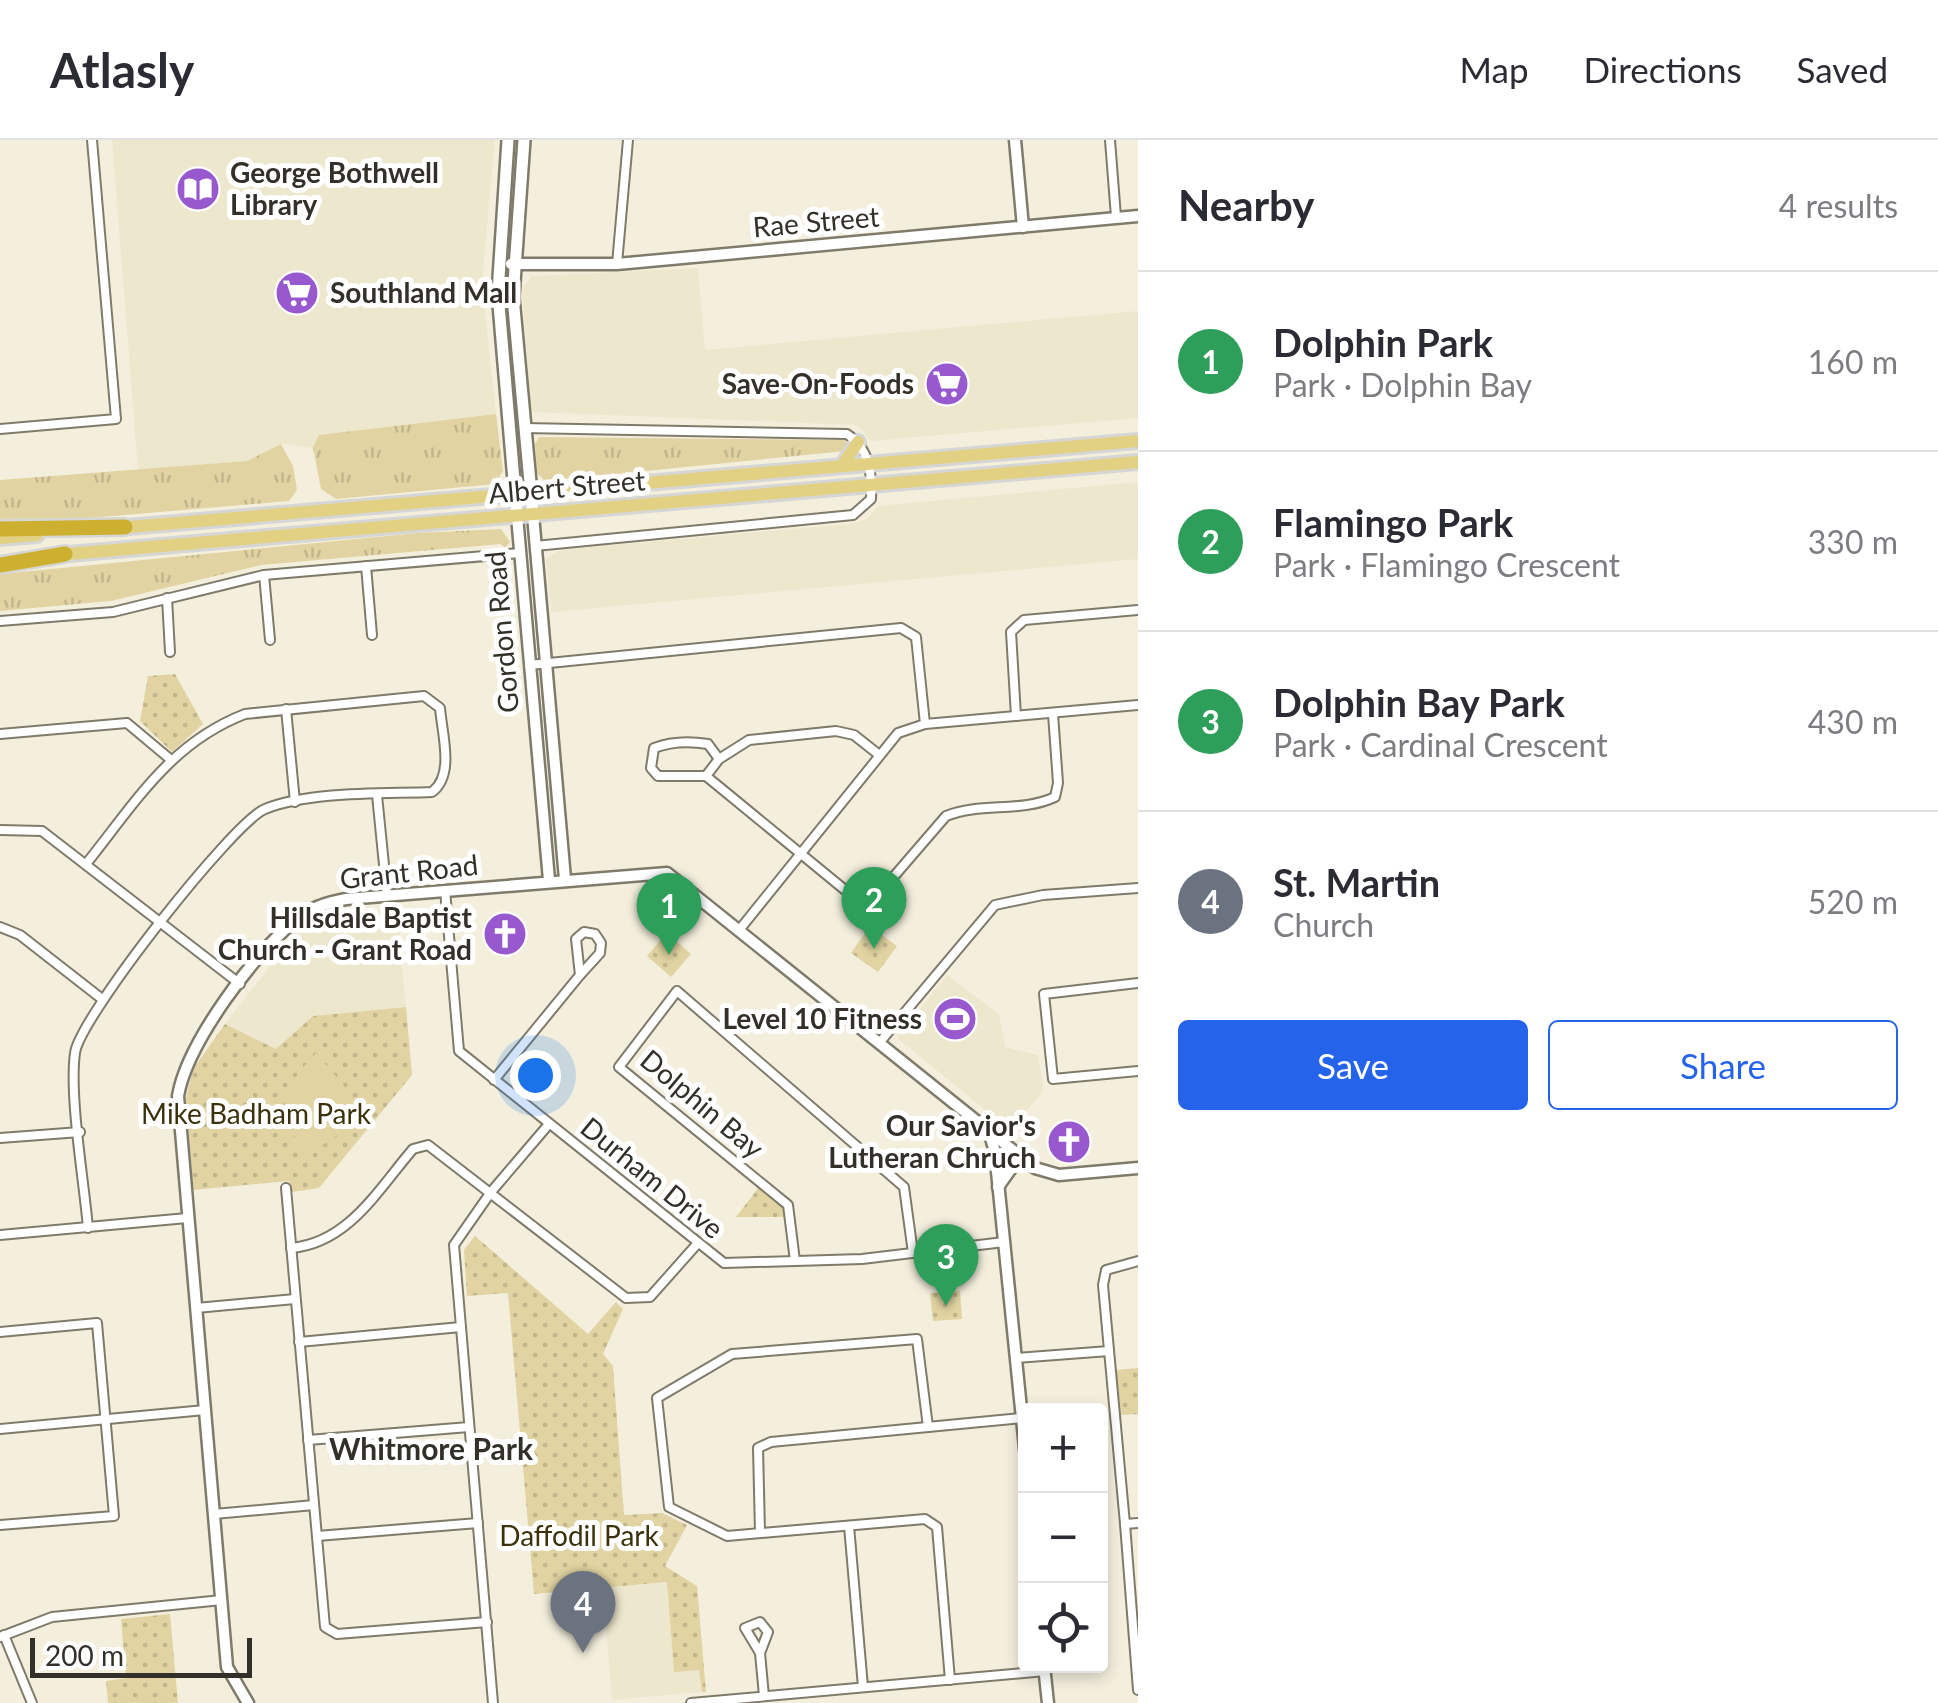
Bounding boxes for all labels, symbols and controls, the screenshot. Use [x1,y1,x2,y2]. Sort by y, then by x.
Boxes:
text: Atlasly [50,41,194,98]
text: Map [1460,48,1529,90]
text: Directions [1584,48,1742,90]
text: Saved [1797,48,1888,90]
place label: George Bothwell Library [230,155,439,221]
library icon: George Bothwell Library [175,166,221,212]
text: Nearby [1178,180,1315,230]
text: 4 results [1779,186,1898,225]
street label: Rae Street [751,199,881,243]
supermarket icon: Southland Mall [274,270,320,316]
place label: Southland Mall [330,275,517,309]
text: Dolphin Park [1273,319,1493,365]
text: 1 [1201,342,1220,381]
text: 160 m [1808,342,1898,381]
supermarket icon: Save-On-Foods [924,361,970,407]
text: Park · Dolphin Bay [1273,365,1532,404]
place label: Save-On-Foods [722,366,914,400]
street label: Albert Street [487,462,647,510]
text: Flamingo Park [1273,499,1513,545]
text: 2 [1201,522,1220,561]
text: 330 m [1808,522,1898,561]
text: Park · Flamingo Crescent [1273,545,1620,584]
street label: Gordon Road [477,550,525,714]
text: Dolphin Bay Park [1273,679,1565,725]
text: 3 [1201,702,1220,741]
text: 430 m [1808,702,1898,741]
text: Park · Cardinal Crescent [1273,725,1608,764]
street label: Grant Road [338,847,480,895]
text: St. Martin [1273,859,1440,905]
pin: 2 [842,866,906,949]
pin: 1 [636,872,702,955]
text: 4 [1201,882,1220,921]
text: 520 m [1808,882,1898,921]
place label: Hillsdale Baptist Church - Grant Road [218,900,473,966]
text: Church [1273,905,1374,944]
church icon: Hillsdale Baptist Church - Grant Road [482,911,528,957]
sports icon: Level 10 Fitness [932,996,978,1042]
place label: Level 10 Fitness [723,1001,922,1035]
button: Save [1178,1020,1528,1110]
button: Share [1548,1020,1898,1110]
street label: Dolphin Bay [634,1042,772,1165]
your location [510,1050,561,1101]
park label: Mike Badham Park [141,1096,372,1130]
place label: Our Savior's Lutheran Chruch [828,1108,1036,1174]
street label: Durham Drive [575,1109,731,1245]
church icon: Our Savior's Lutheran Chruch [1046,1119,1092,1165]
pin: 3 [914,1224,978,1306]
map controls [1018,1403,1108,1673]
button: + [1018,1403,1108,1493]
district label: Whitmore Park [329,1430,534,1466]
button: − [1018,1493,1108,1583]
park label: Daffodil Park [499,1518,660,1552]
pin: 4 [550,1570,616,1653]
button: locate [1018,1583,1108,1673]
scale bar [30,1633,252,1678]
text: 200 m [45,1638,124,1672]

